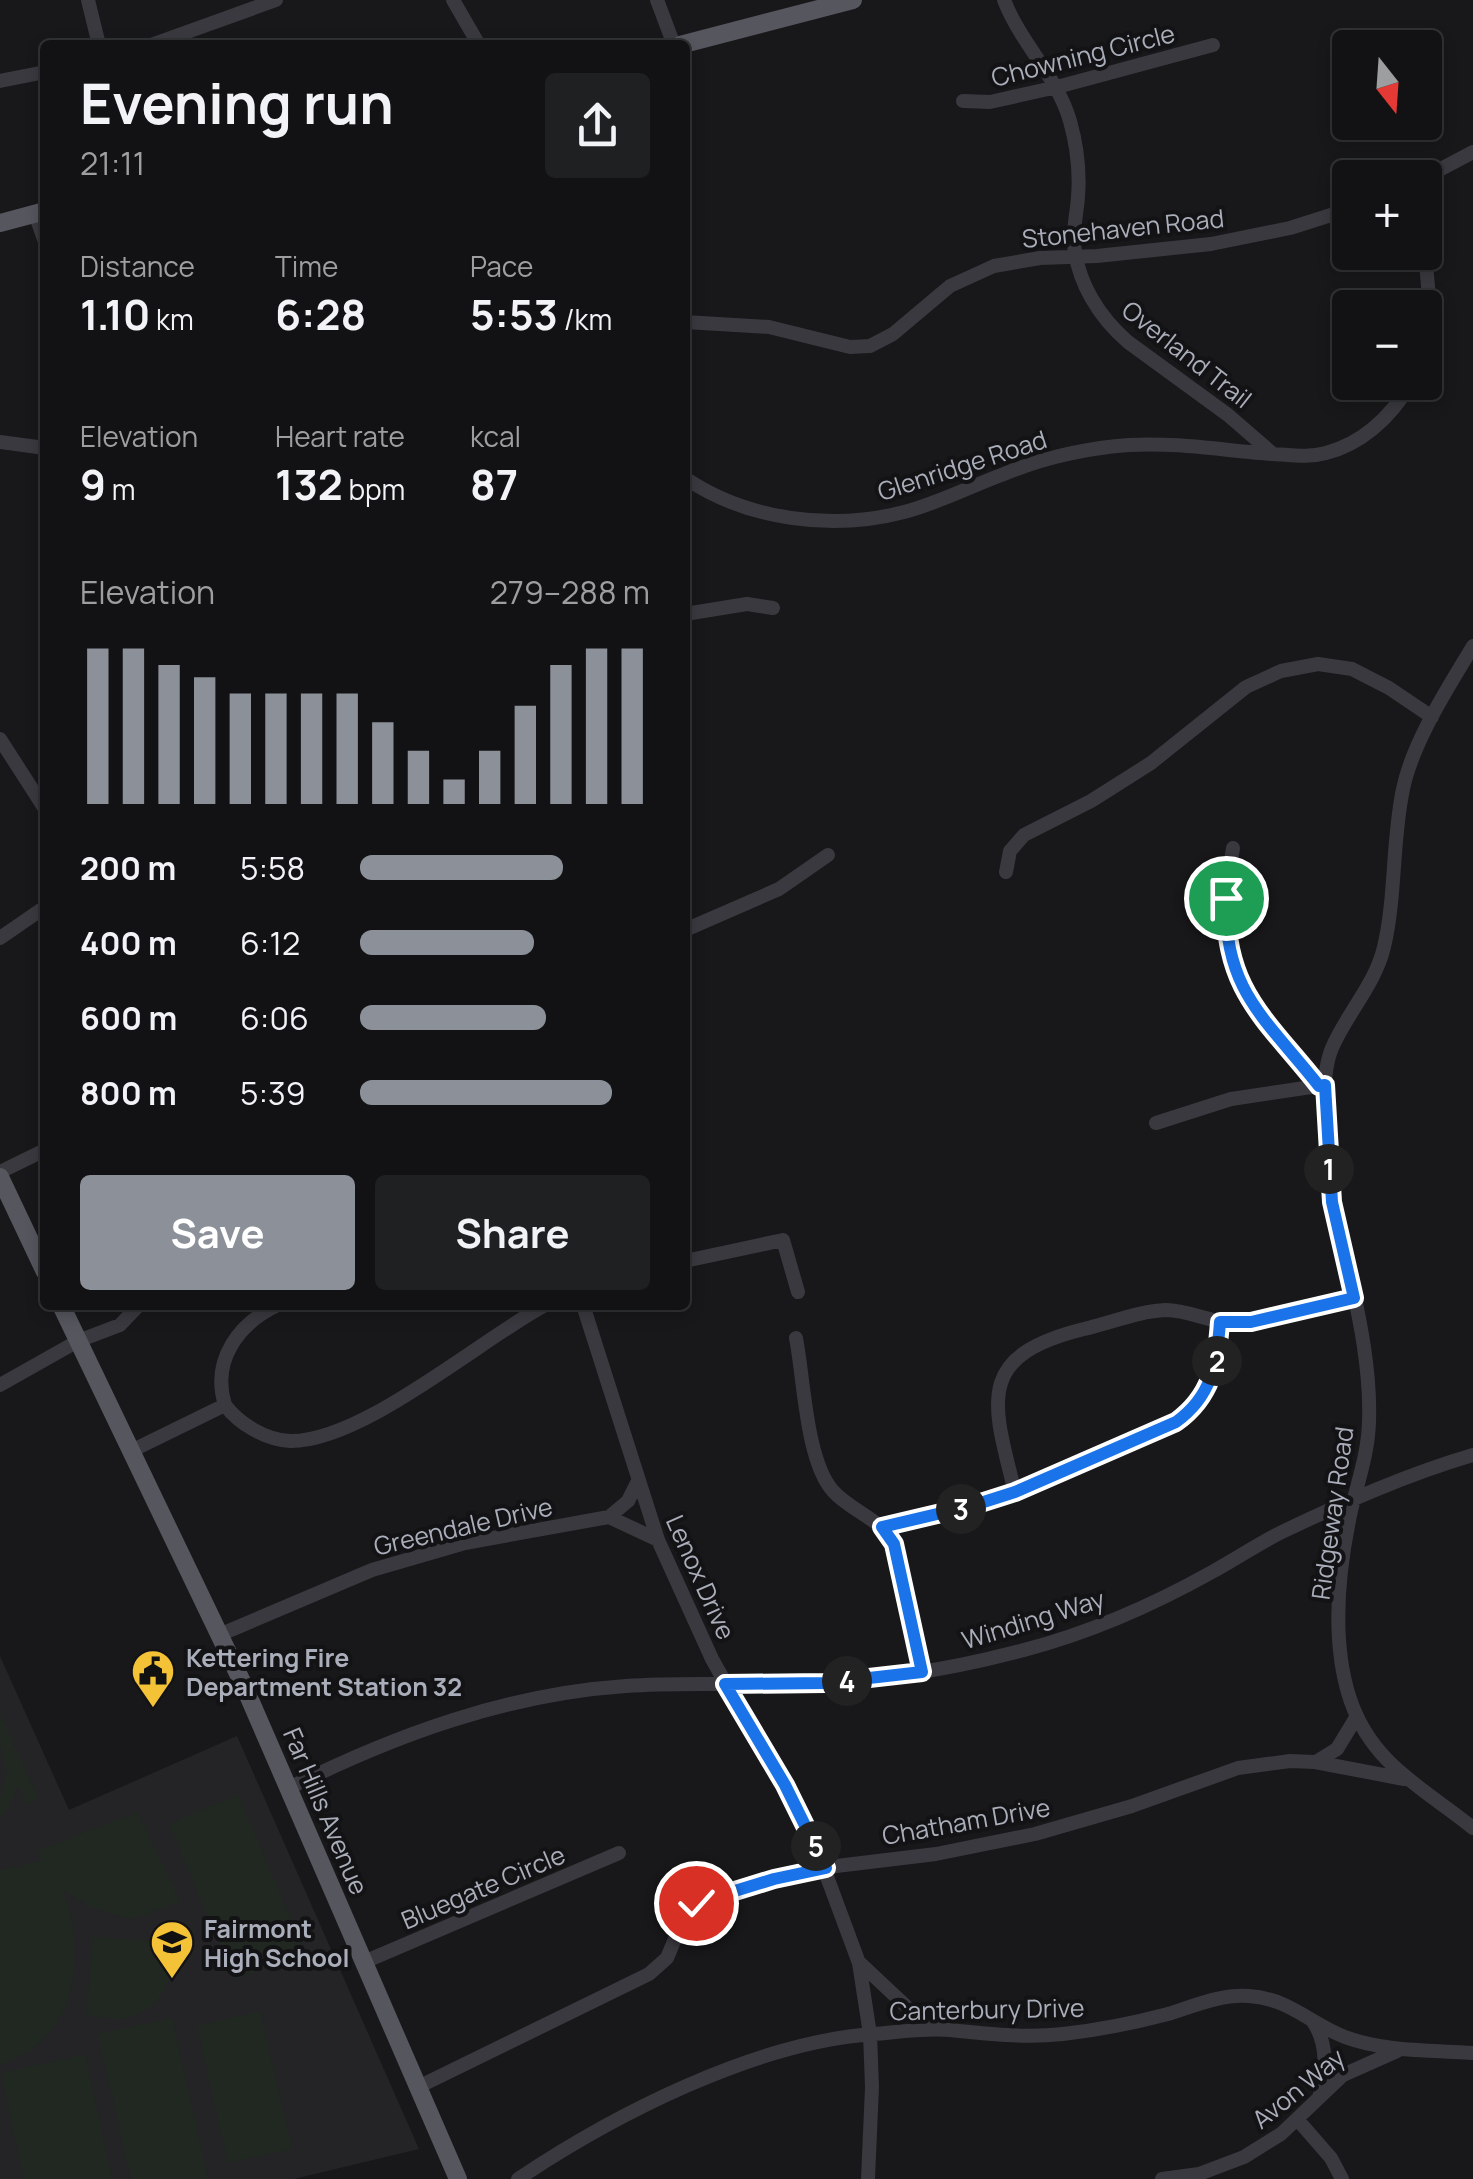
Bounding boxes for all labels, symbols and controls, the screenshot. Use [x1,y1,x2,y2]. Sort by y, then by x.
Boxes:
street label: Chowning Circle [988,15,1178,95]
north arrow [1332,30,1442,140]
map controls [1332,30,1442,400]
text: Evening run [80,65,394,141]
button: share [545,73,650,178]
text: 21:11 [80,141,145,185]
button: + [1332,160,1442,270]
street label: Stonehaven Road [1020,200,1226,256]
text: Distance [80,247,195,285]
text: Time [275,247,338,285]
text: Pace [470,247,533,285]
text: 1.10 [80,285,150,343]
text: 6:28 [275,285,366,343]
text: 5:53 [470,285,558,343]
button: − [1332,290,1442,400]
street label: Overland Trail [1115,292,1259,416]
text: km [150,300,194,338]
text: /km [558,300,612,338]
text: Elevation [80,417,198,455]
text: Heart rate [275,417,405,455]
text: kcal [470,417,521,455]
street label: Glenridge Road [873,421,1051,509]
text: 9 [80,455,106,513]
text: 132 [275,455,343,513]
text: 87 [470,455,518,513]
text: m [106,470,135,508]
text: bpm [343,470,405,508]
text: Elevation [80,570,215,614]
text: 279–288 m [490,570,650,614]
text: 200 m [80,846,176,890]
text: 5:58 [240,846,305,890]
pin [1184,856,1269,941]
icon: arrive [1199,871,1254,926]
text: 400 m [80,921,177,965]
text: 6:12 [240,921,300,965]
text: 600 m [80,996,177,1040]
text: 6:06 [240,996,309,1040]
text: 800 m [80,1071,177,1115]
text: 5:39 [240,1071,306,1115]
pin: 1 [1304,1144,1354,1194]
text: 1 [1323,1150,1335,1188]
button: Save [80,1175,355,1290]
button: Share [375,1175,650,1290]
pin: 2 [1192,1336,1242,1386]
text: 2 [1209,1342,1225,1380]
street label: Ridgeway Road [1303,1424,1361,1602]
pin: 3 [936,1484,986,1534]
street label: Greendale Drive [370,1488,556,1564]
text: 3 [953,1490,969,1528]
street label: Lenox Drive [658,1509,744,1645]
street label: Winding Way [957,1581,1109,1657]
place label: Kettering Fire Department Station 32 [186,1640,462,1704]
public building icon: Kettering Fire Department Station 32 [130,1648,176,1709]
pin: 4 [822,1656,872,1706]
text: 4 [838,1662,856,1700]
street label: Far Hills Avenue [275,1722,377,1900]
street label: Chatham Drive [879,1789,1053,1853]
pin: 5 [791,1821,841,1871]
text: 5 [808,1827,824,1865]
street label: Bluegate Circle [396,1837,570,1937]
pin [654,1861,739,1946]
icon: check [669,1876,724,1931]
place label: Fairmont High School [204,1911,349,1975]
school or university icon: Fairmont High School [149,1919,195,1980]
street label: Canterbury Drive [889,1990,1085,2028]
street label: Avon Way [1244,2040,1352,2136]

